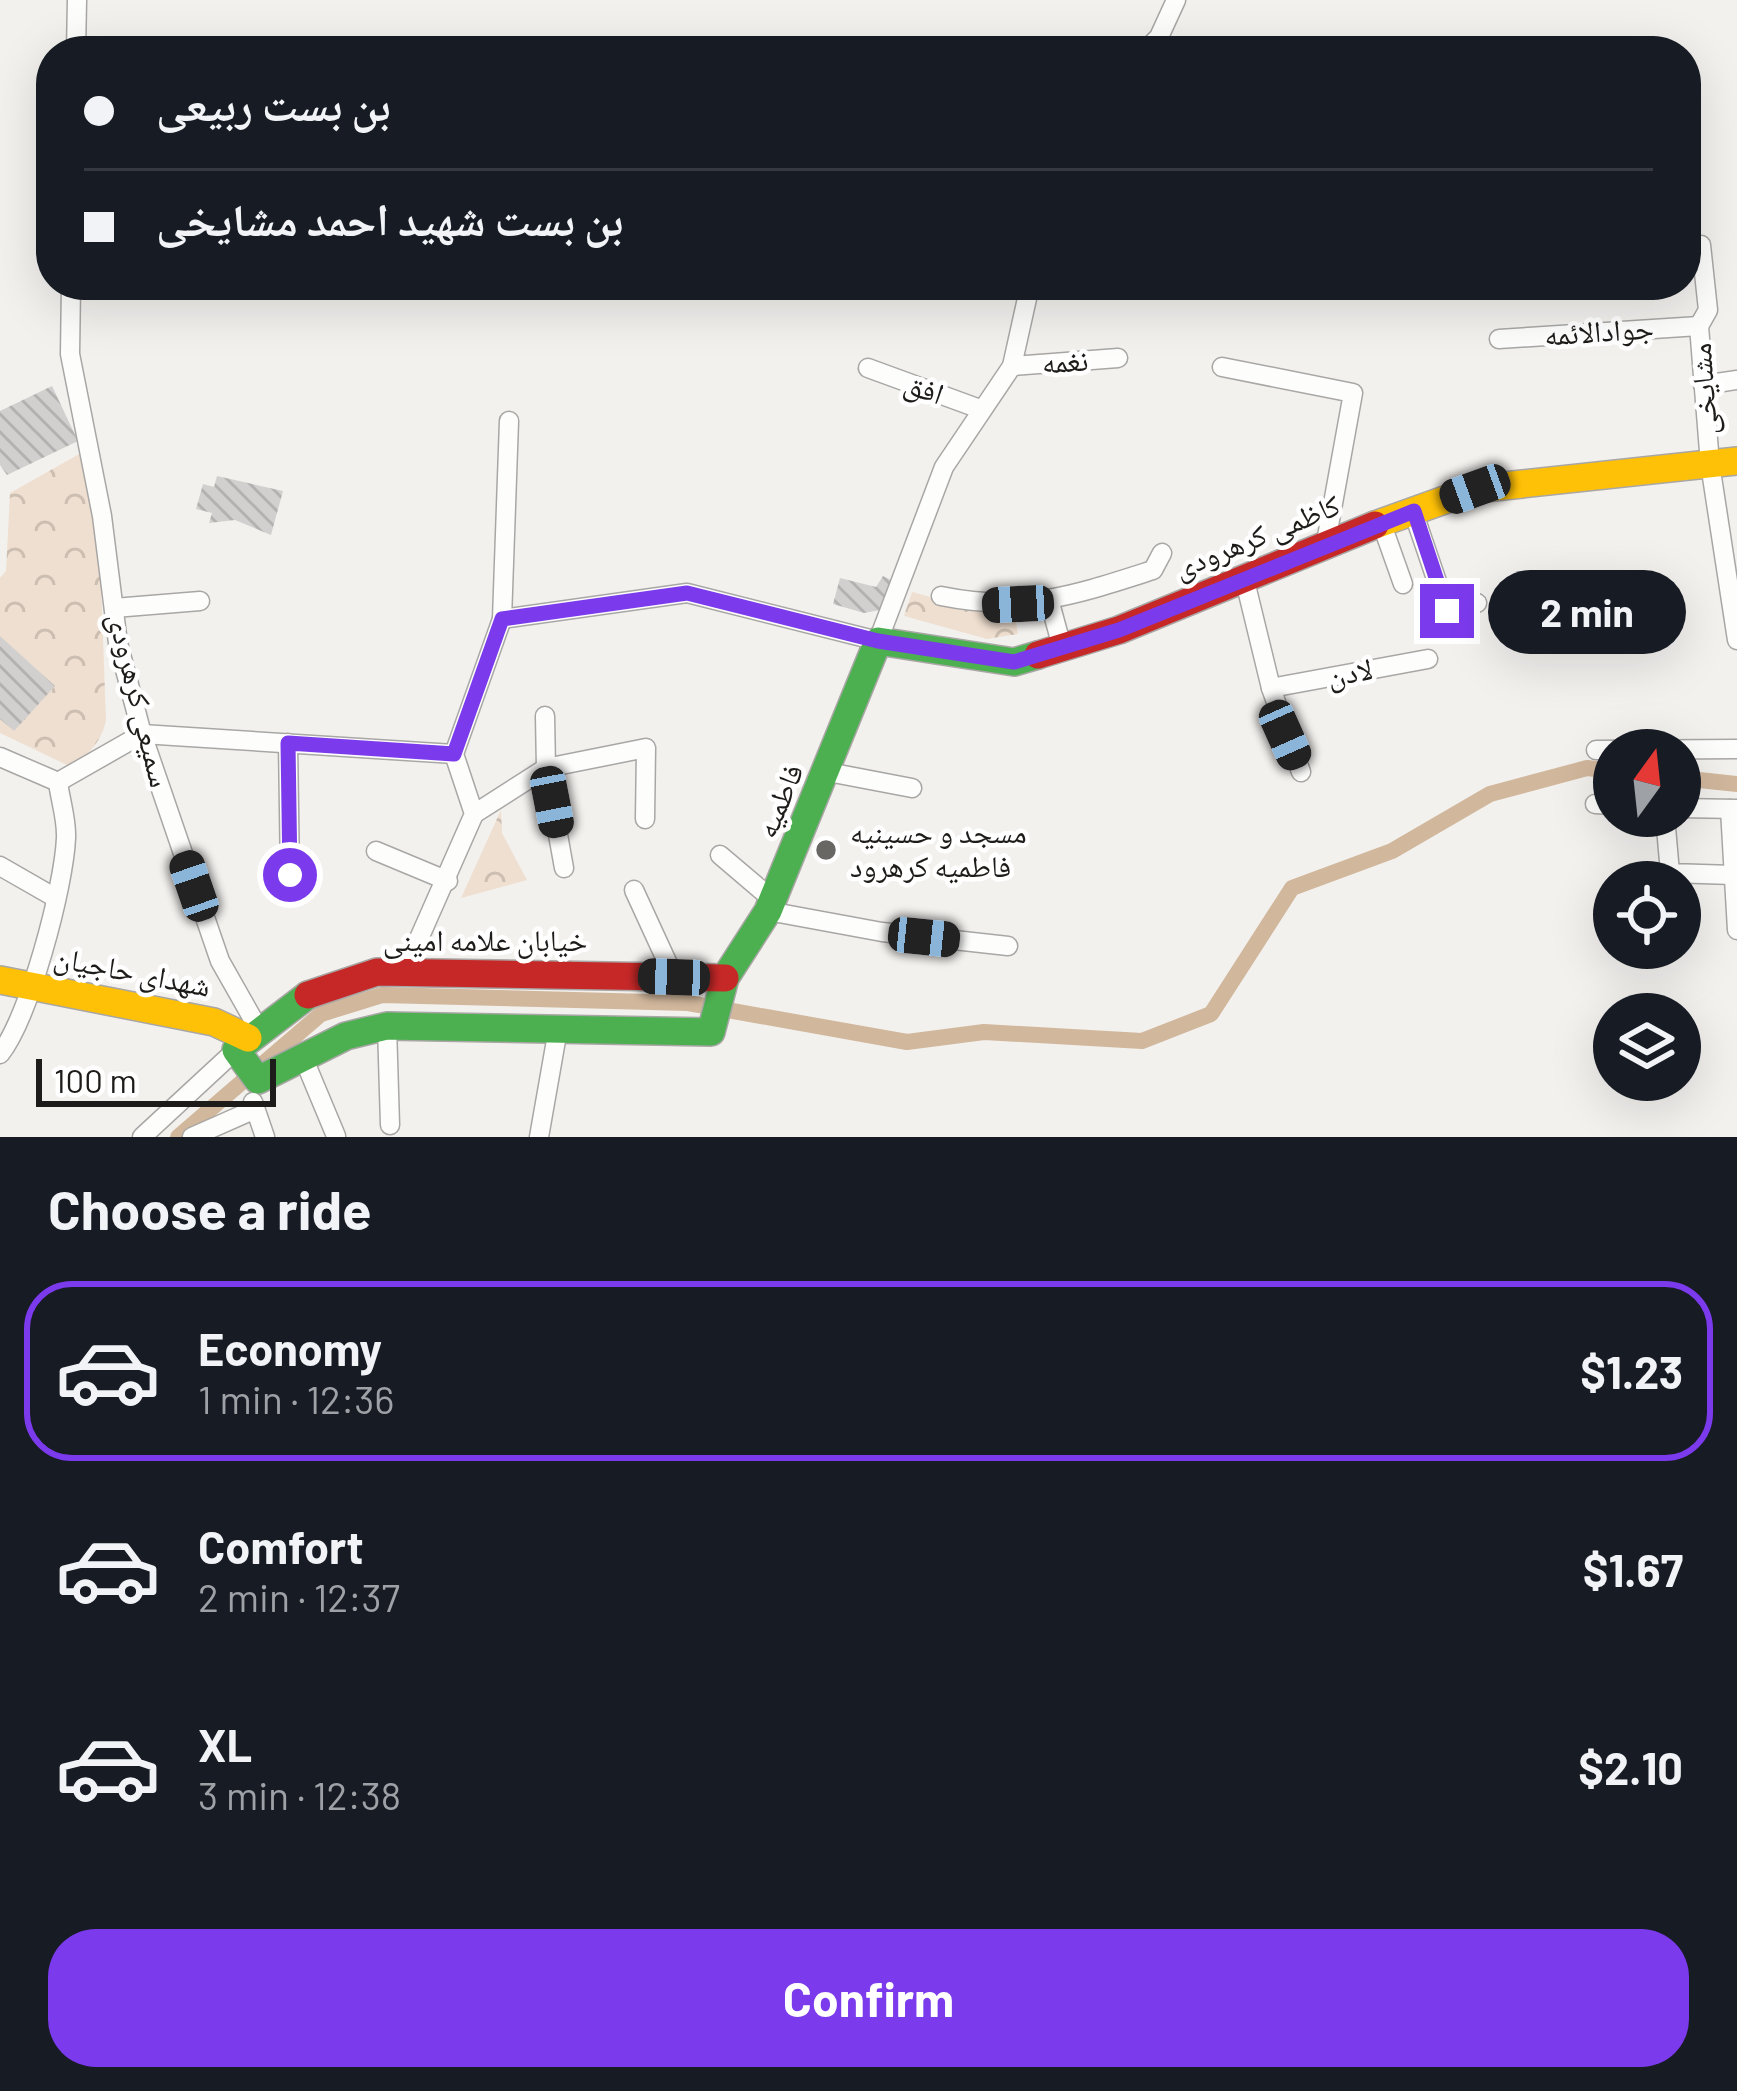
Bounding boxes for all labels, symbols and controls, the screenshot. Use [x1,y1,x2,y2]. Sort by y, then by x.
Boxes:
text: بن بست ربیعی [156,76,391,130]
text: بن بست شهید احمد مشایخی [156,191,623,245]
street label: جوادالائمه [1543,308,1655,352]
street label: نغمه [1040,340,1089,380]
street label: مشایخی [1681,342,1725,436]
street label: افق [900,364,949,413]
car [1435,460,1515,518]
street label: کاظمی کرهرودی [1168,486,1345,587]
callout: 2 min [1489,569,1687,653]
car [981,584,1055,624]
route end [1420,584,1474,638]
text: 2 min [1540,588,1634,635]
street label: سمیعی کرهرودی [100,608,180,791]
street label: لادن [1324,649,1376,695]
car [1254,695,1316,775]
north arrow [1593,729,1701,837]
map controls [1593,729,1701,1101]
street label: فاطمیه [747,758,810,843]
car [527,763,577,841]
place label: مسجد و حسینیه فاطمیه کرهرود [850,813,1027,884]
marker: مسجد و حسینیه فاطمیه کرهرود [813,837,839,863]
car [165,846,223,926]
route start [263,848,317,902]
button: locate [1593,861,1701,969]
car [886,915,962,959]
street label: خیابان علامه امینی [383,921,587,959]
street label: شهدای حاجیان [51,937,214,1005]
car [637,958,711,996]
button: layers [1593,993,1701,1101]
scale bar [36,1053,276,1106]
text: 100 m [54,1060,137,1100]
text: Choose a ride [48,1176,372,1241]
icon: car [54,1317,162,1425]
text: Economy [198,1321,382,1375]
text: $1.23 [1580,1344,1683,1398]
text: 1 min · 12:36 [198,1375,394,1422]
icon: car [54,1515,162,1623]
text: Comfort [198,1519,364,1573]
text: $1.67 [1583,1542,1683,1596]
text: 2 min · 12:37 [198,1573,400,1620]
icon: car [54,1713,162,1821]
text: XL [198,1717,252,1771]
text: $2.10 [1578,1740,1683,1794]
text: 3 min · 12:38 [198,1771,401,1818]
button: Confirm [48,1929,1689,2067]

